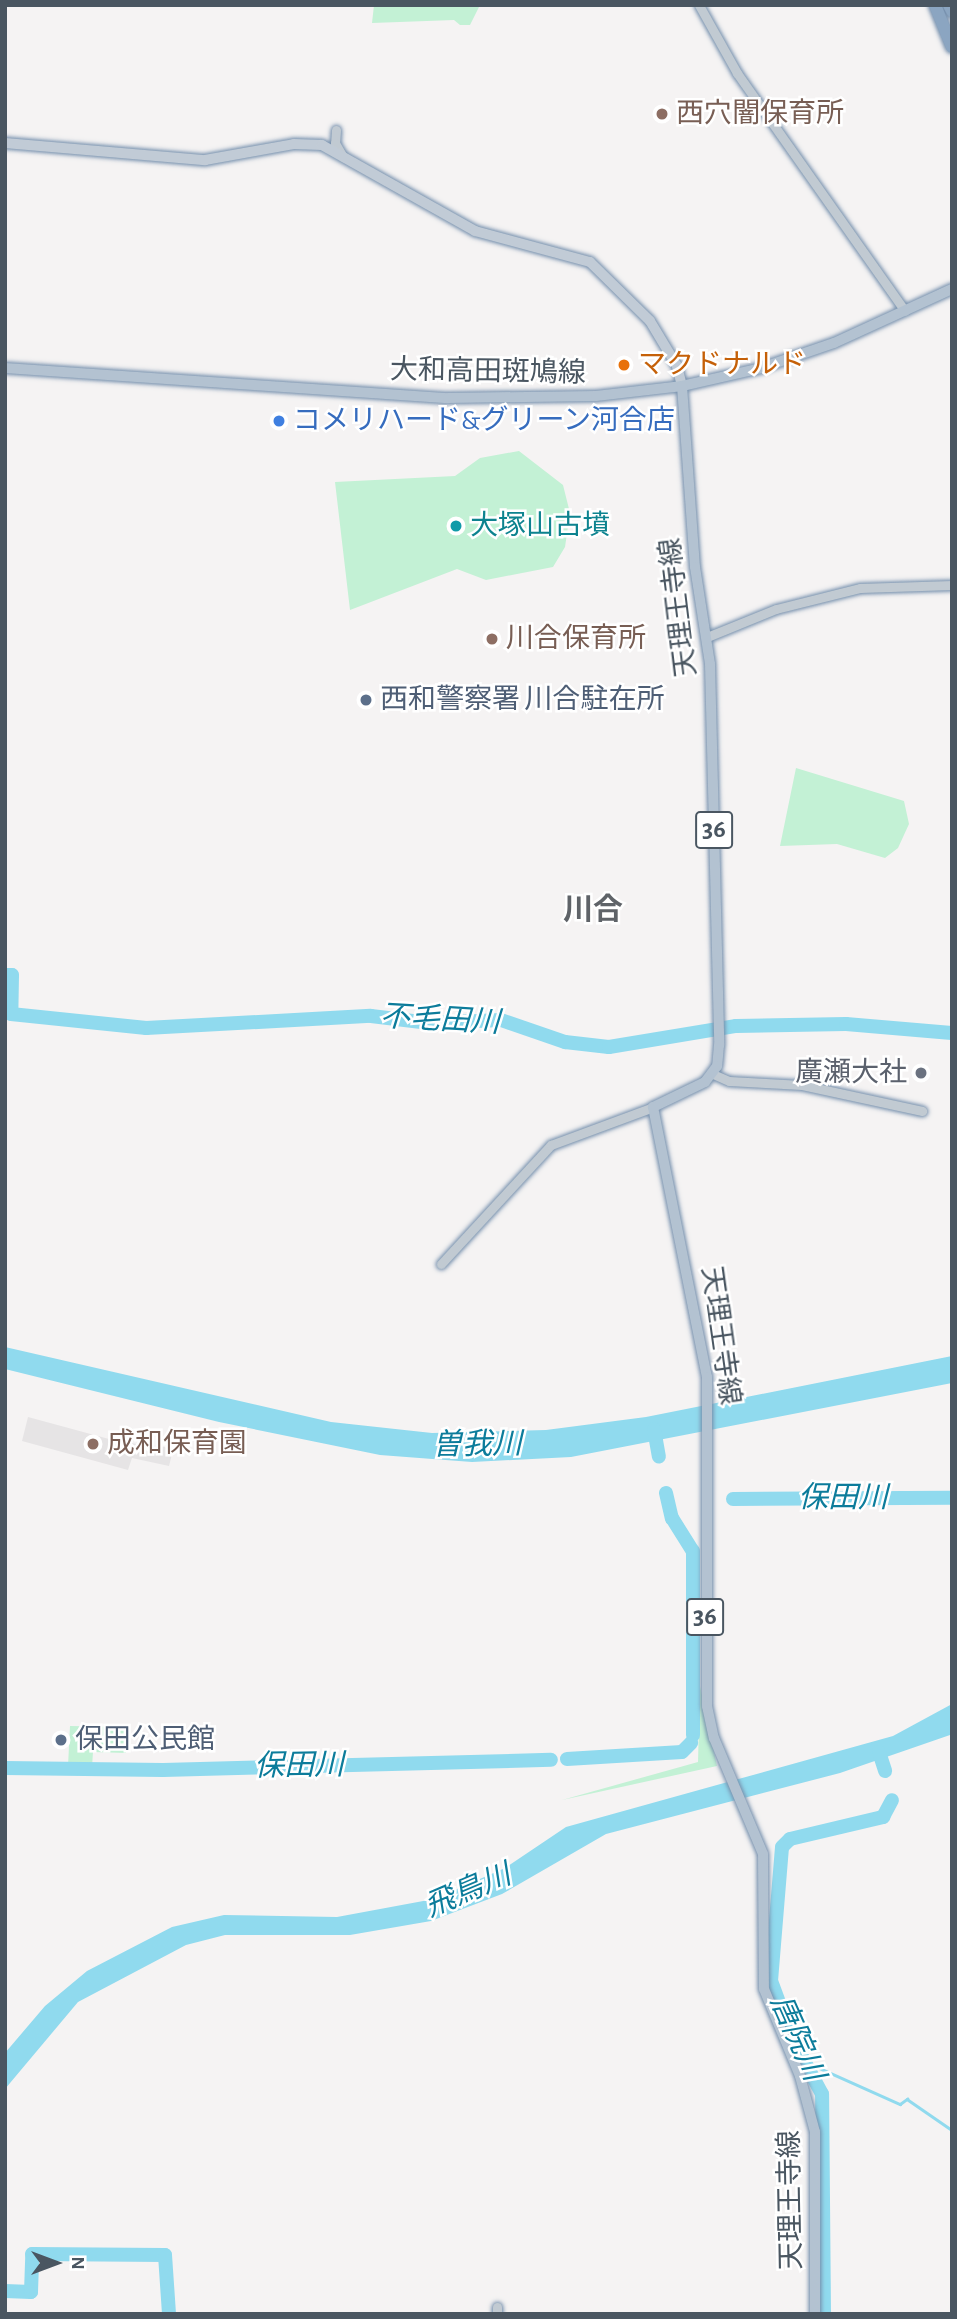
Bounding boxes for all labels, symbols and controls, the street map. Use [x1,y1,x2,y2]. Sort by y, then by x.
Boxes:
place label: 西穴闇保育所 [676,97,844,131]
marker: 西穴闇保育所 [654,106,670,122]
place label: マクドナルド [638,348,806,382]
street label: 大和高田斑鳩線 [390,353,586,391]
marker: マクドナルド [616,357,632,373]
place label: コメリハード&グリーン河合店 [293,404,676,438]
marker: コメリハード&グリーン河合店 [271,413,287,429]
place label: 大塚山古墳 [470,509,610,543]
marker: 大塚山古墳 [448,518,464,534]
street label: 天理王寺線 [654,535,704,679]
place label: 川合保育所 [506,622,646,656]
marker: 川合保育所 [484,631,500,647]
place label: 西和警察署 川合駐在所 [380,683,665,717]
marker: 西和警察署 川合駐在所 [358,692,374,708]
road number: 36 [695,808,733,852]
district label: 川合 [563,892,623,928]
water label: 不毛田川 [379,999,501,1041]
place label: 廣瀬大社 [795,1056,907,1090]
marker: 廣瀬大社 [913,1065,929,1081]
street label: 天理王寺線 [694,1264,746,1408]
water label: 曽我川 [432,1426,522,1464]
place label: 成和保育園 [107,1427,247,1461]
marker: 成和保育園 [85,1436,101,1452]
water label: 保田川 [798,1480,888,1516]
road number: 36 [686,1594,724,1640]
place label: 保田公民館 [75,1723,215,1757]
marker: 保田公民館 [53,1732,69,1748]
water label: 保田川 [254,1747,344,1785]
water label: 飛鳥川 [420,1857,516,1925]
water label: 唐院川 [762,1990,832,2086]
street label: 天理王寺線 [773,2130,809,2270]
north arrow [21,2228,91,2298]
text: N [68,2256,87,2270]

